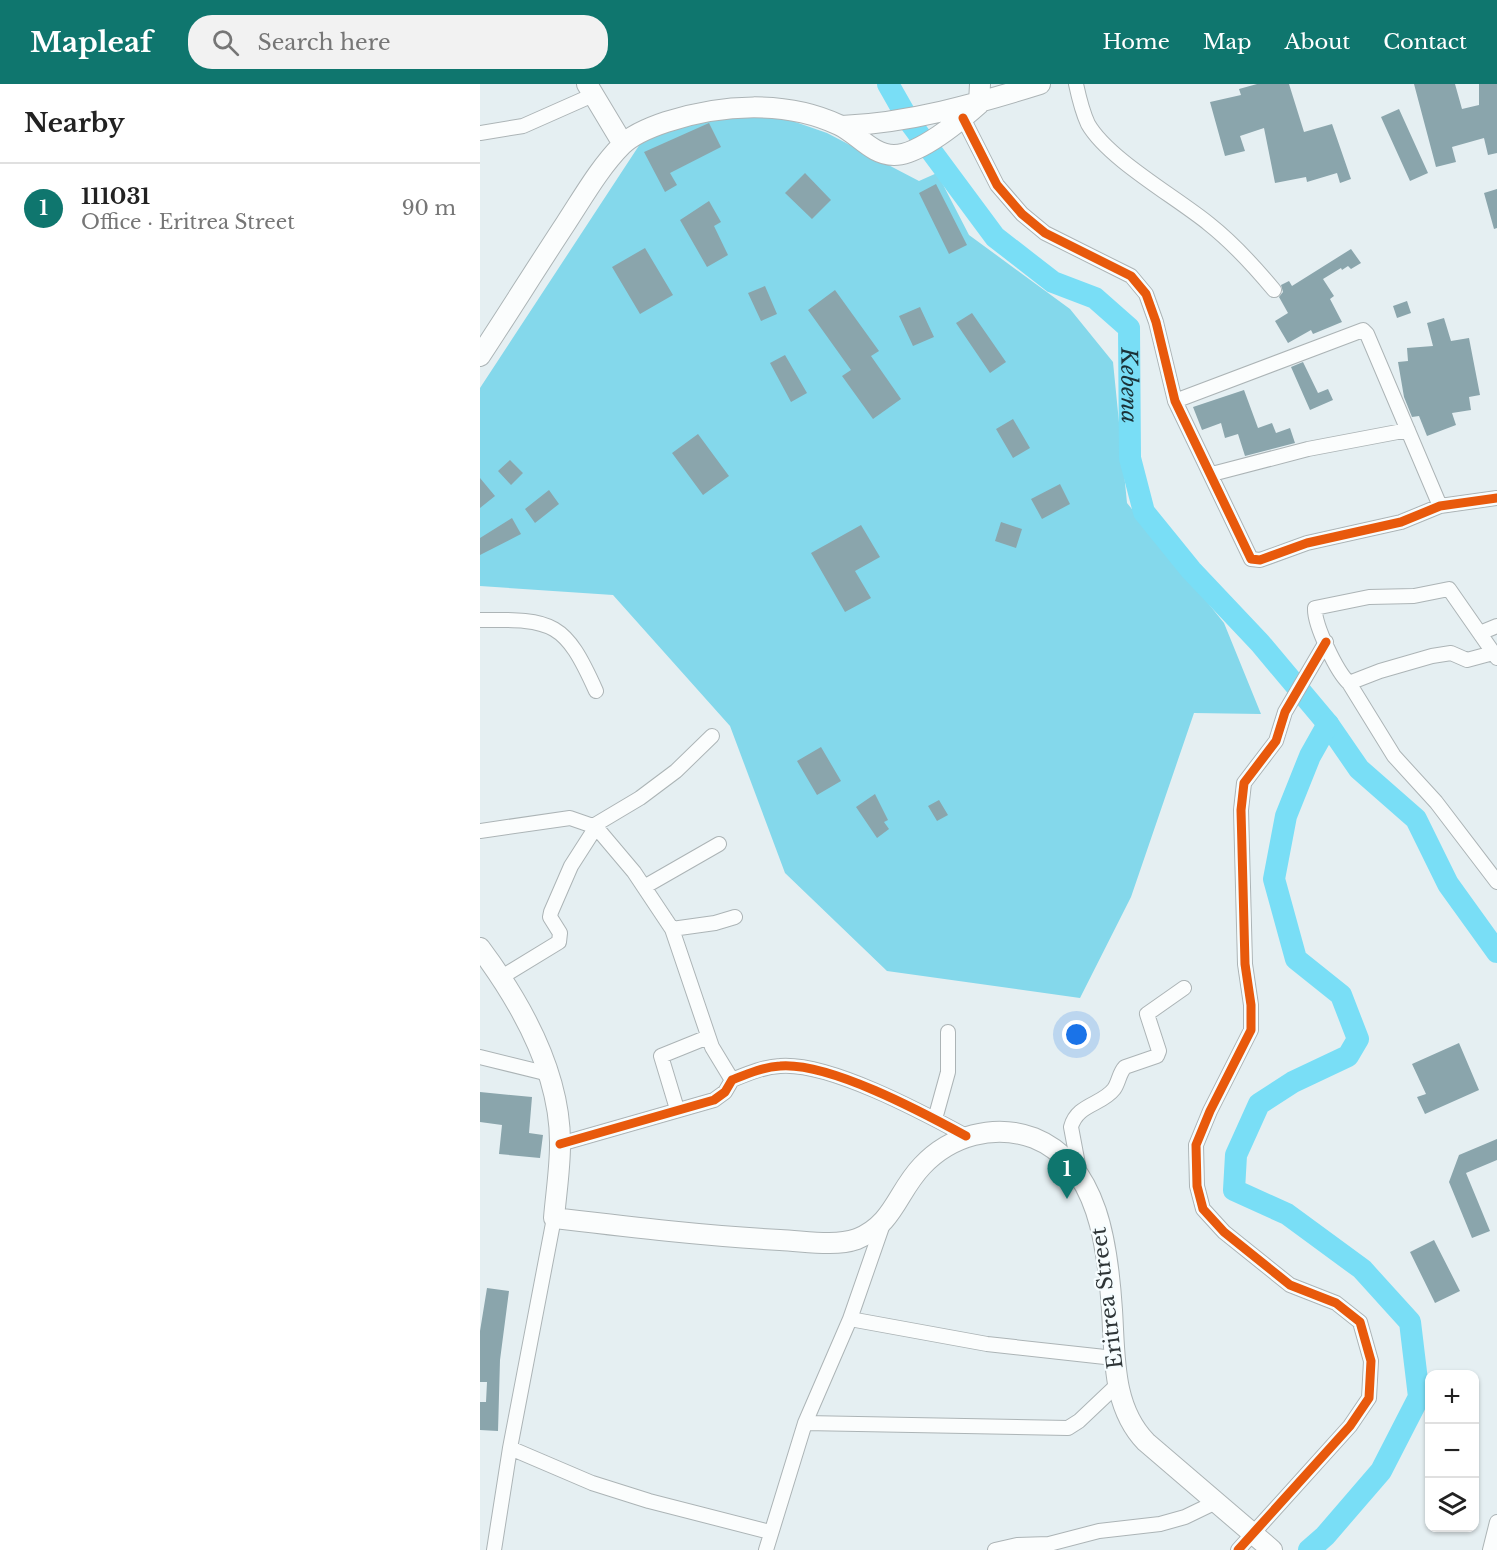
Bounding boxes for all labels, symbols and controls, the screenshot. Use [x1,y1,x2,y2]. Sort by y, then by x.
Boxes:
search box [188,15,608,69]
text: Mapleaf [30,25,152,60]
icon: search [209,26,242,59]
text: Search here [257,29,391,56]
text: Home [1103,29,1170,55]
text: Map [1203,29,1251,55]
text: About [1284,29,1350,55]
text: Contact [1383,29,1467,55]
text: Nearby [24,107,125,139]
text: 111031 [81,183,150,210]
text: 1 [39,196,48,220]
text: 90 m [402,196,456,220]
text: Office · Eritrea Street [81,210,295,234]
water label: Kebena [1116,346,1143,423]
your location [1062,1020,1091,1049]
pin: 1 [1048,1150,1086,1199]
street label: Eritrea Street [1085,1225,1129,1370]
map controls [1425,1370,1479,1532]
button: + [1425,1370,1479,1424]
button: − [1425,1424,1479,1478]
button: layers [1425,1478,1479,1532]

